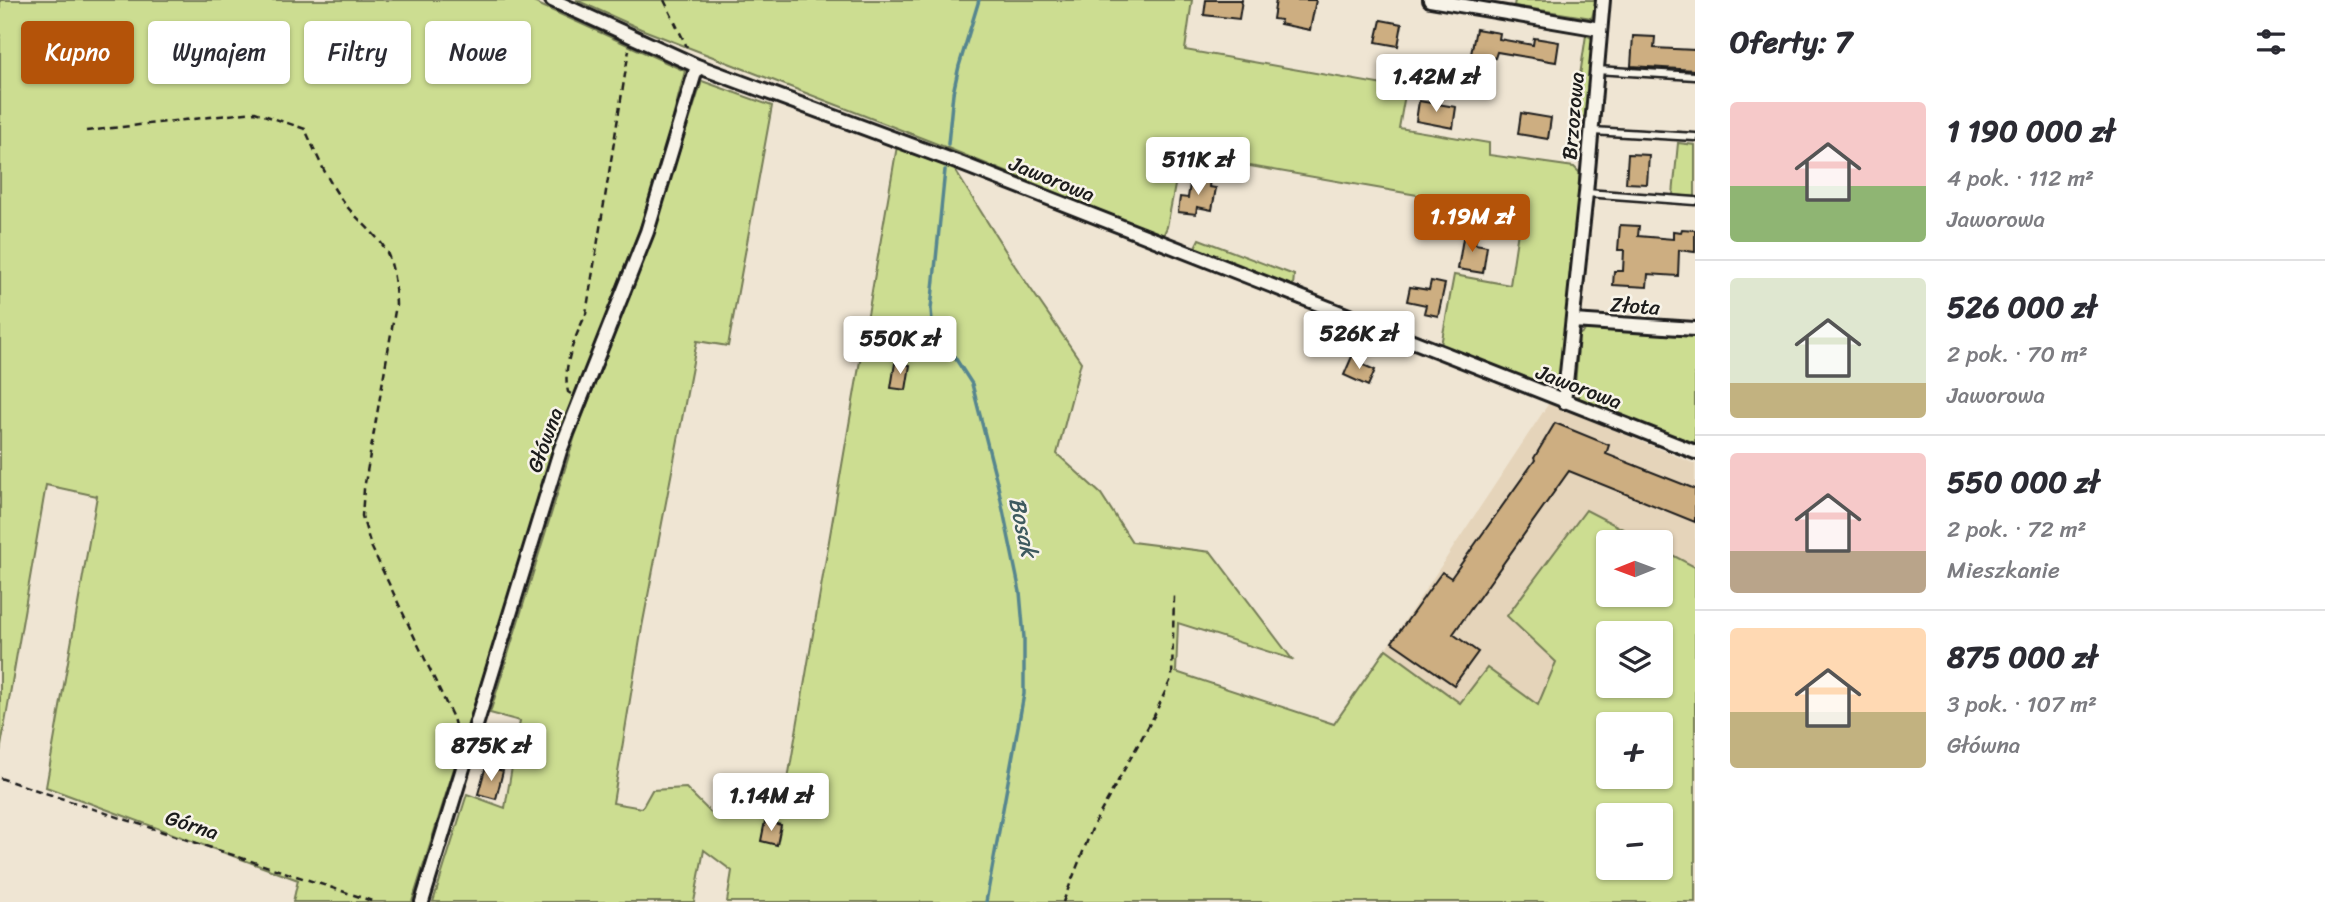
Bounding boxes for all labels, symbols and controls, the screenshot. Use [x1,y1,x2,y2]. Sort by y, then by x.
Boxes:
text: Oferty: 7 [1730,15,1852,69]
chip: Kupno [21,21,134,84]
chip: Wynajem [148,21,290,84]
chip: Filtry [304,21,411,84]
chip: Nowe [425,21,531,84]
icon: filters [2252,23,2290,61]
pin: 1.42M zł [1364,54,1508,114]
text: 1.42M zł [1392,56,1480,97]
street label: Brzozowa [1550,70,1596,162]
text: 1 190 000 zł [1947,104,2114,158]
icon: home [1786,130,1870,214]
pin: 511K zł [1133,138,1263,197]
text: 511K zł [1162,139,1234,180]
street label: Jaworowa [1002,144,1101,214]
text: 4 pok. · 112 m² [1947,158,2094,199]
pin: 1.19M zł [1400,194,1544,254]
text: 1.19M zł [1430,196,1514,237]
text: Jaworowa [1947,199,2045,240]
text: 526 000 zł [1947,280,2096,334]
street label: Złota [1609,285,1662,327]
icon: home [1786,306,1870,390]
pin: 526K zł [1294,312,1424,371]
text: 526K zł [1320,313,1398,354]
pin: 550K zł [835,316,965,376]
text: 550K zł [859,318,941,359]
text: 2 pok. · 70 m² [1947,334,2088,375]
street label: Jaworowa [1529,353,1628,421]
text: Jaworowa [1947,375,2045,416]
street label: Główna [516,402,574,478]
text: 550 000 zł [1947,455,2099,509]
icon: home [1786,481,1870,565]
water label: Bosak [996,493,1050,564]
text: 2 pok. · 72 m² [1947,509,2086,550]
north arrow [1596,530,1673,607]
map controls [1596,530,1673,880]
text: Mieszkanie [1947,550,2060,591]
button: layers [1596,621,1673,698]
text: 875 000 zł [1947,630,2097,684]
icon: home [1786,656,1870,740]
text: 3 pok. · 107 m² [1947,684,2097,725]
button: + [1596,712,1673,789]
pin: 875K zł [426,724,556,783]
text: 875K zł [451,725,531,766]
text: Główna [1947,725,2020,766]
pin: 1.14M zł [699,774,843,833]
text: 1.14M zł [729,775,813,816]
street label: Górna [160,799,224,852]
button: − [1596,803,1673,880]

